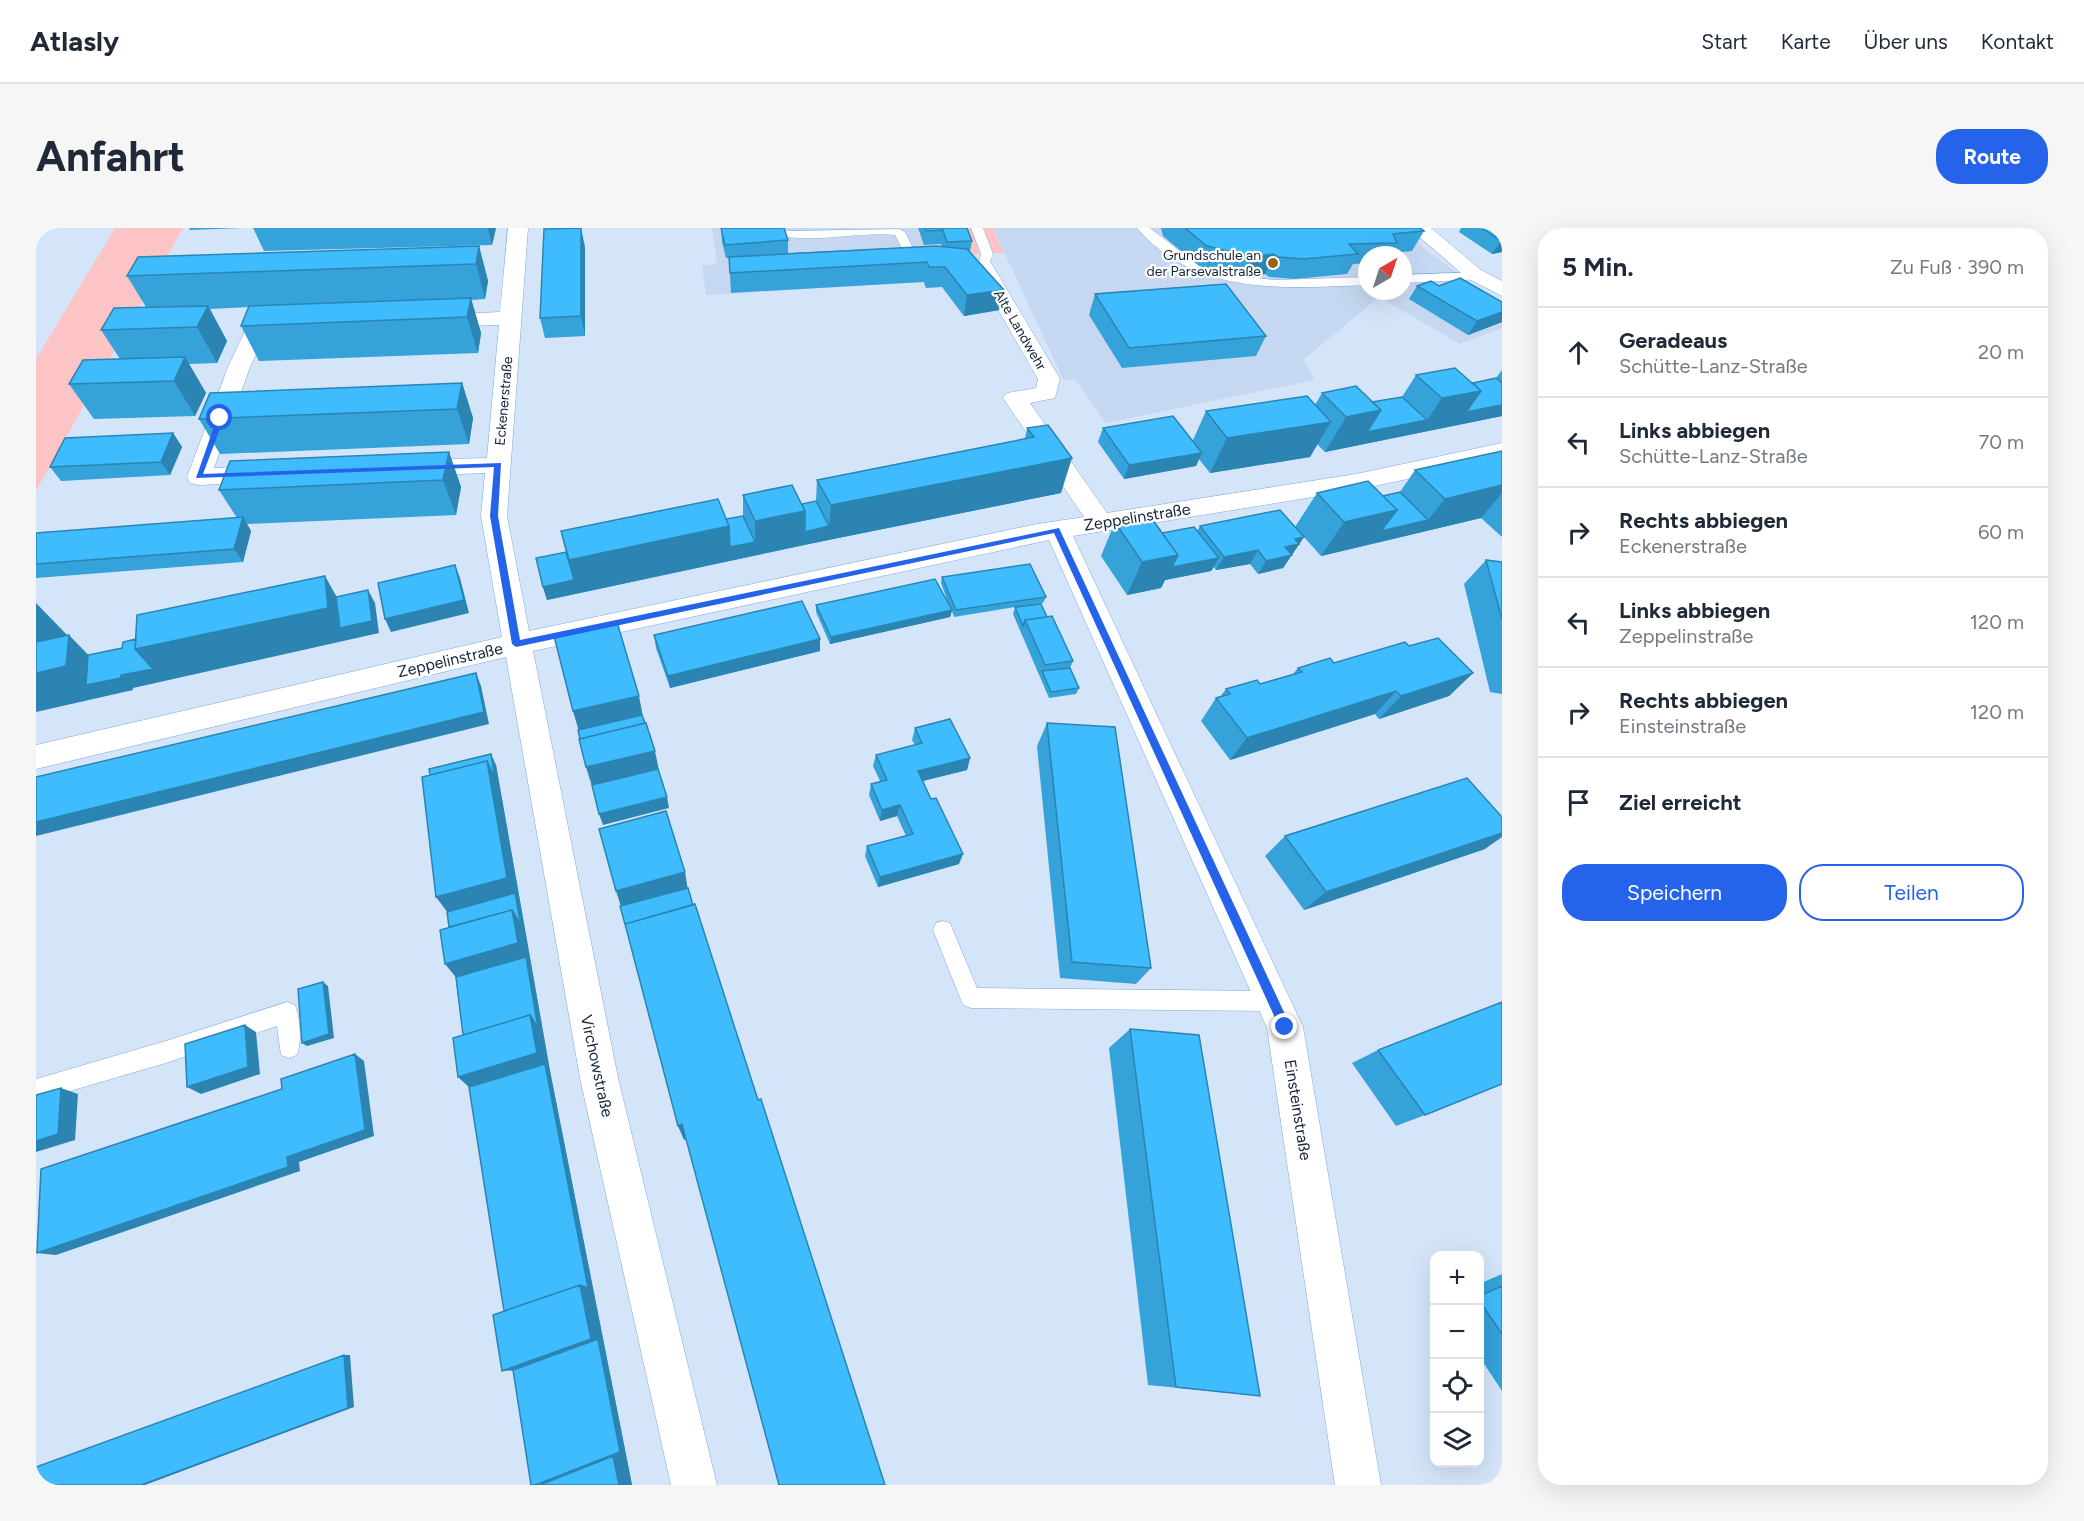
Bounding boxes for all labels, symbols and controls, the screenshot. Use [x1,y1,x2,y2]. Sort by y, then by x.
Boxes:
text: Atlasly [30,24,119,58]
text: Start [1701,29,1748,54]
text: Karte [1781,29,1831,54]
text: Über uns [1864,29,1948,54]
text: Kontakt [1981,29,2054,54]
button: Route [1936,129,2048,184]
text: Anfahrt [36,131,185,182]
north arrow [1358,246,1412,300]
place label: Grundschule an der Parsevalstraße [1147,247,1261,280]
text: 5 Min. [1562,251,1634,283]
text: Zu Fuß · 390 m [1890,255,2024,279]
marker: Grundschule an der Parsevalstraße [1266,256,1280,270]
street label: Alte Landwehr [990,287,1050,374]
text: Geradeaus [1619,327,1727,354]
icon: ahead [1562,336,1595,369]
text: 20 m [1978,340,2024,364]
text: Schütte-Lanz-Straße [1619,354,1808,378]
street label: Eckenerstraße [492,355,516,446]
route start [206,404,232,430]
text: Links abbiegen [1619,417,1770,444]
icon: left [1562,426,1595,459]
text: 70 m [1978,430,2024,454]
text: Schütte-Lanz-Straße [1619,444,1808,468]
street label: Zeppelinstraße [1082,499,1192,535]
text: Rechts abbiegen [1619,507,1788,534]
icon: right [1562,516,1595,549]
text: 60 m [1978,520,2024,544]
text: Eckenerstraße [1619,534,1747,558]
text: Links abbiegen [1619,597,1770,624]
icon: left [1562,606,1595,639]
text: 120 m [1970,610,2024,634]
text: Zeppelinstraße [1619,624,1754,648]
street label: Zeppelinstraße [395,639,505,681]
text: Rechts abbiegen [1619,687,1788,714]
icon: right [1562,696,1595,729]
text: 120 m [1970,700,2024,724]
text: Einsteinstraße [1619,714,1746,738]
icon: arrive [1562,786,1595,819]
text: Ziel erreicht [1619,789,1742,816]
button: Speichern [1562,864,1787,921]
button: Teilen [1799,864,2024,921]
street label: Virchowstraße [577,1013,617,1119]
route end [1271,1013,1297,1039]
street label: Einsteinstraße [1281,1058,1315,1162]
map controls [1430,1251,1484,1467]
button: + [1430,1251,1484,1305]
button: − [1430,1305,1484,1359]
button: locate [1430,1359,1484,1413]
button: layers [1430,1413,1484,1467]

